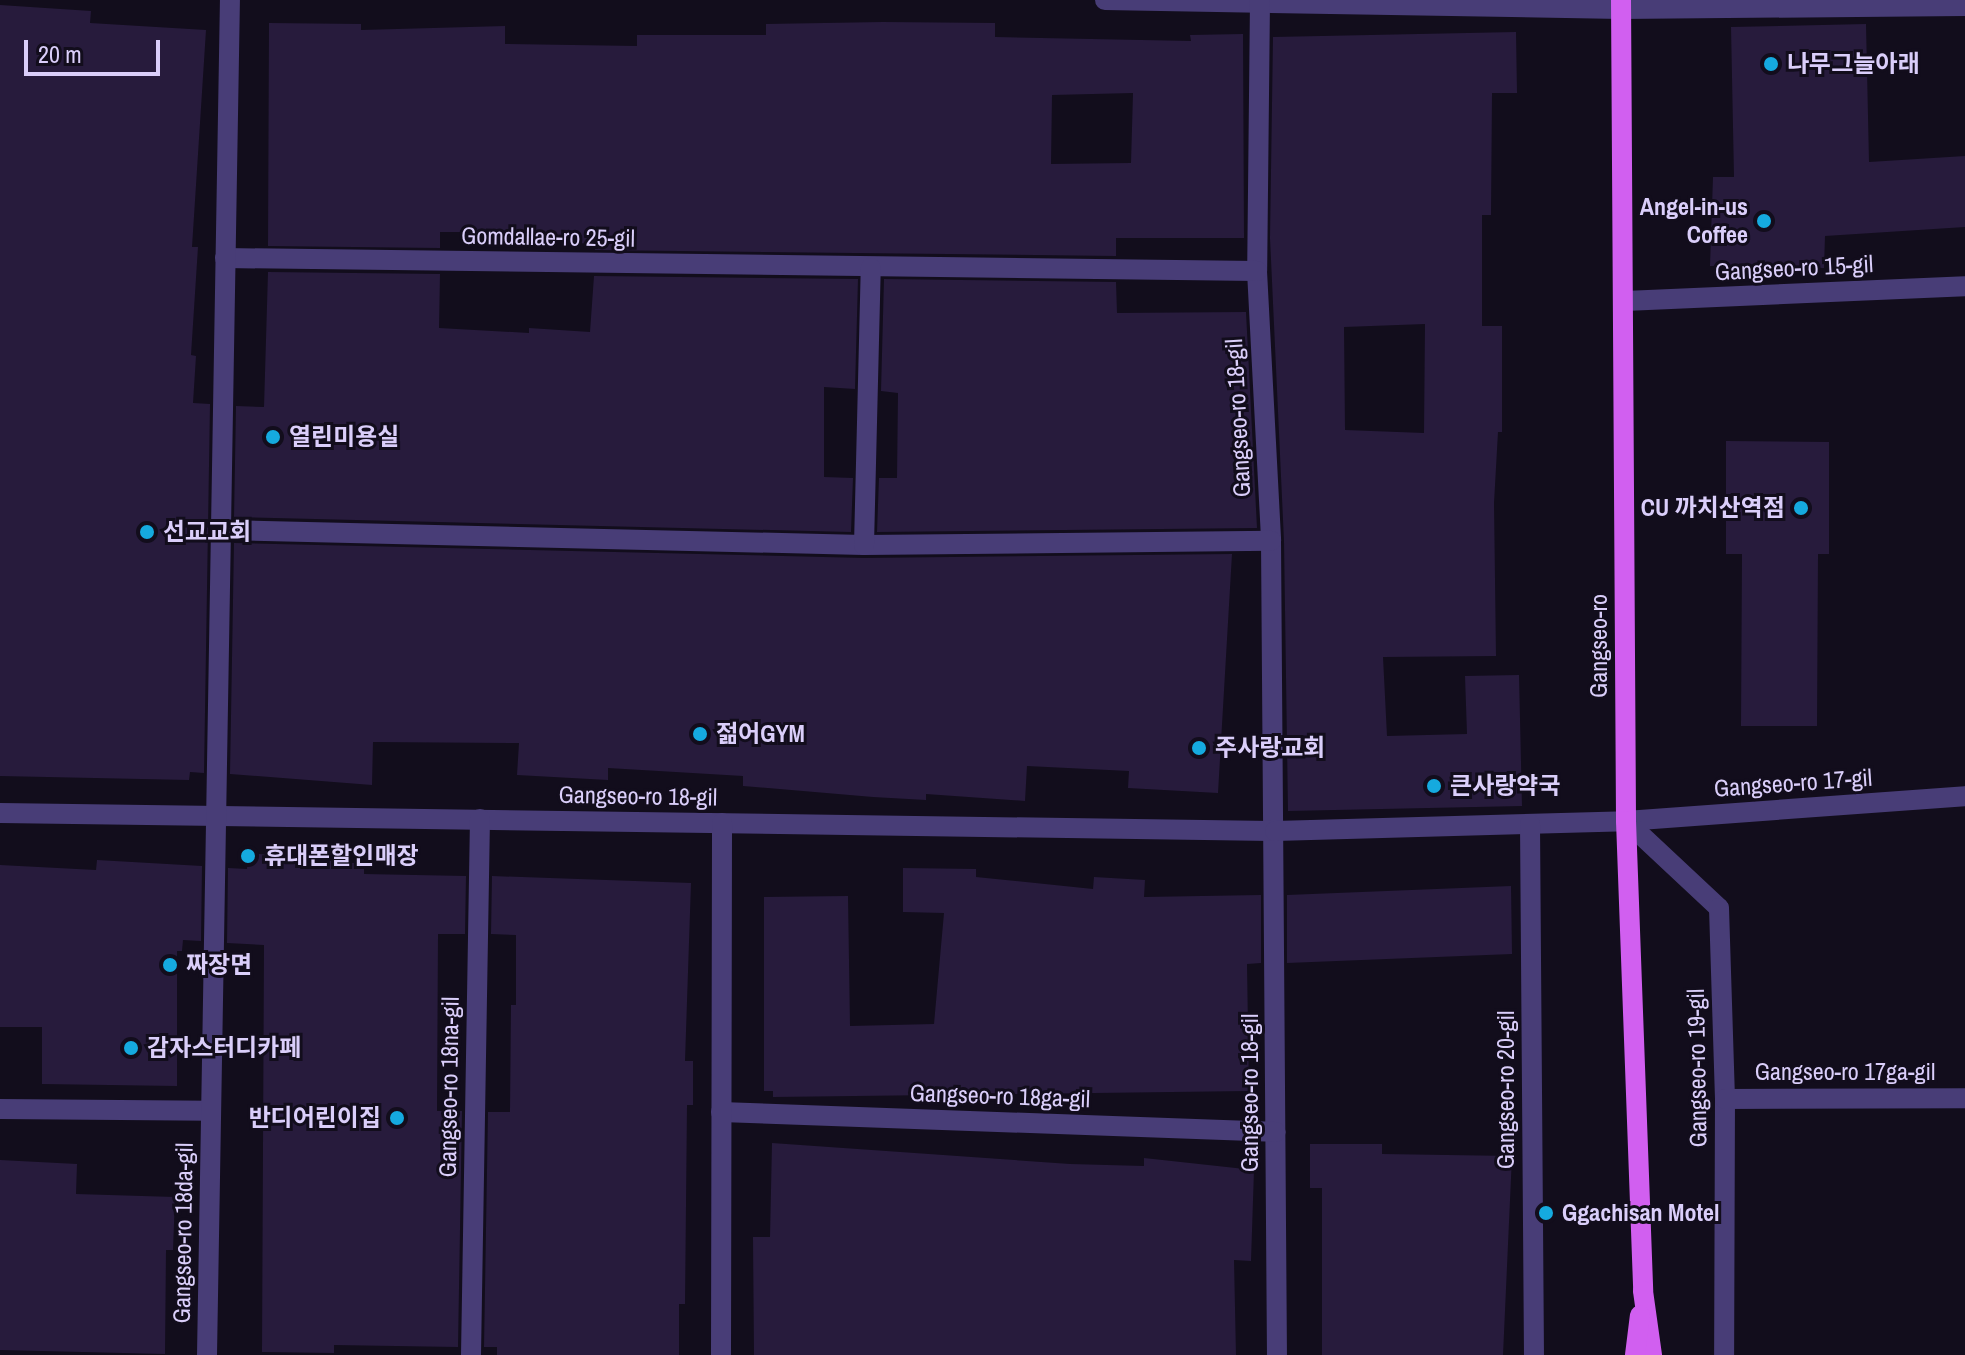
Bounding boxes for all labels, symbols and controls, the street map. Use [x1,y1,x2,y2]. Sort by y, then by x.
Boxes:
scale bar [28,24,164,74]
text: 20 m [38,38,82,70]
place label: 나무그늘아래 [1787,50,1919,78]
marker: 나무그늘아래 [1762,55,1780,73]
place label: Angel-in-us Coffee [1640,193,1748,249]
marker: Angel-in-us Coffee [1755,212,1773,230]
street label: Gomdallae-ro 25-gil [461,221,635,253]
street label: Gangseo-ro 15-gil [1714,249,1874,287]
street label: Gangseo-ro 18-gil [1219,338,1257,498]
place label: 열린미용실 [289,423,399,451]
marker: 열린미용실 [264,428,282,446]
place label: CU 까치산역점 [1641,494,1785,522]
marker: CU 까치산역점 [1792,499,1810,517]
place label: 선교교회 [163,518,251,546]
marker: 선교교회 [138,523,156,541]
street label: Gangseo-ro [1585,594,1613,698]
place label: 젊어GYM [716,720,805,748]
marker: 젊어GYM [691,725,709,743]
place label: 주사랑교회 [1215,734,1325,762]
marker: 주사랑교회 [1190,739,1208,757]
street label: Gangseo-ro 17-gil [1713,763,1873,803]
place label: 큰사랑약국 [1450,772,1560,800]
marker: 큰사랑약국 [1425,777,1443,795]
street label: Gangseo-ro 18-gil [558,780,718,812]
place label: 휴대폰할인매장 [264,842,419,870]
marker: 휴대폰할인매장 [239,847,257,865]
place label: 짜장면 [186,951,252,979]
marker: 짜장면 [161,956,179,974]
street label: Gangseo-ro 19-gil [1681,988,1713,1148]
street label: Gangseo-ro 18na-gil [433,997,465,1177]
street label: Gangseo-ro 20-gil [1492,1011,1520,1169]
street label: Gangseo-ro 18-gil [1236,1014,1264,1172]
place label: 감자스터디카페 [147,1034,302,1062]
marker: 감자스터디카페 [122,1039,140,1057]
street label: Gangseo-ro 17ga-gil [1755,1058,1935,1086]
street label: Gangseo-ro 18ga-gil [909,1078,1091,1114]
place label: 반디어린이집 [249,1104,381,1132]
marker: 반디어린이집 [388,1109,406,1127]
street label: Gangseo-ro 18da-gil [167,1143,199,1323]
place label: Ggachisan Motel [1562,1199,1719,1227]
marker: Ggachisan Motel [1537,1204,1555,1222]

